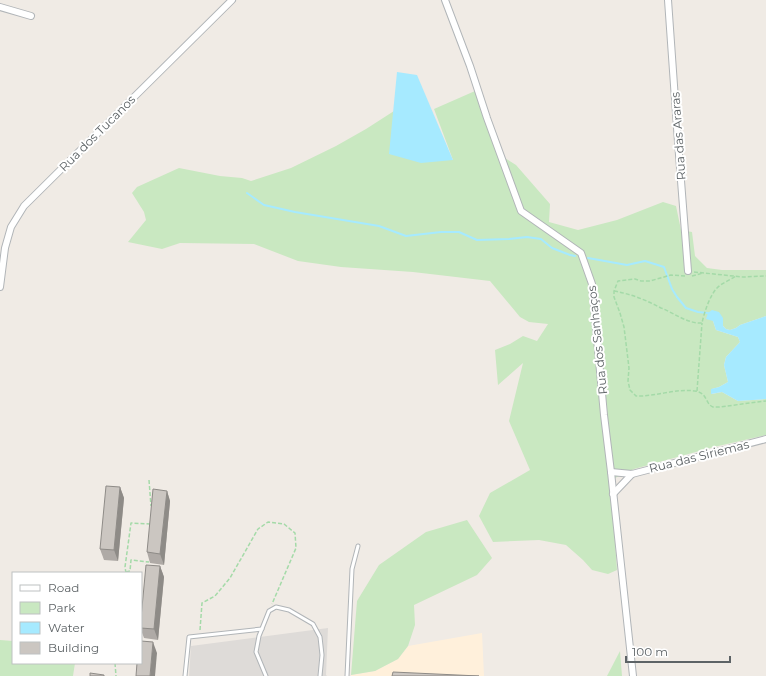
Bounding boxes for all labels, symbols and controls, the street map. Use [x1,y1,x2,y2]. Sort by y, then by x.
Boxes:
street label: Rua das Araras [667,91,689,181]
street label: Rua dos Tucanos [56,92,138,174]
street label: Rua dos Sanhaços [584,285,610,395]
street label: Rua das Siriemas [647,436,751,476]
legend [12,572,142,664]
text: Road [48,580,79,595]
text: Park [48,600,76,615]
text: Water [48,620,85,635]
scale bar [626,638,730,664]
text: Building [48,640,99,655]
text: 100 m [632,644,668,659]

